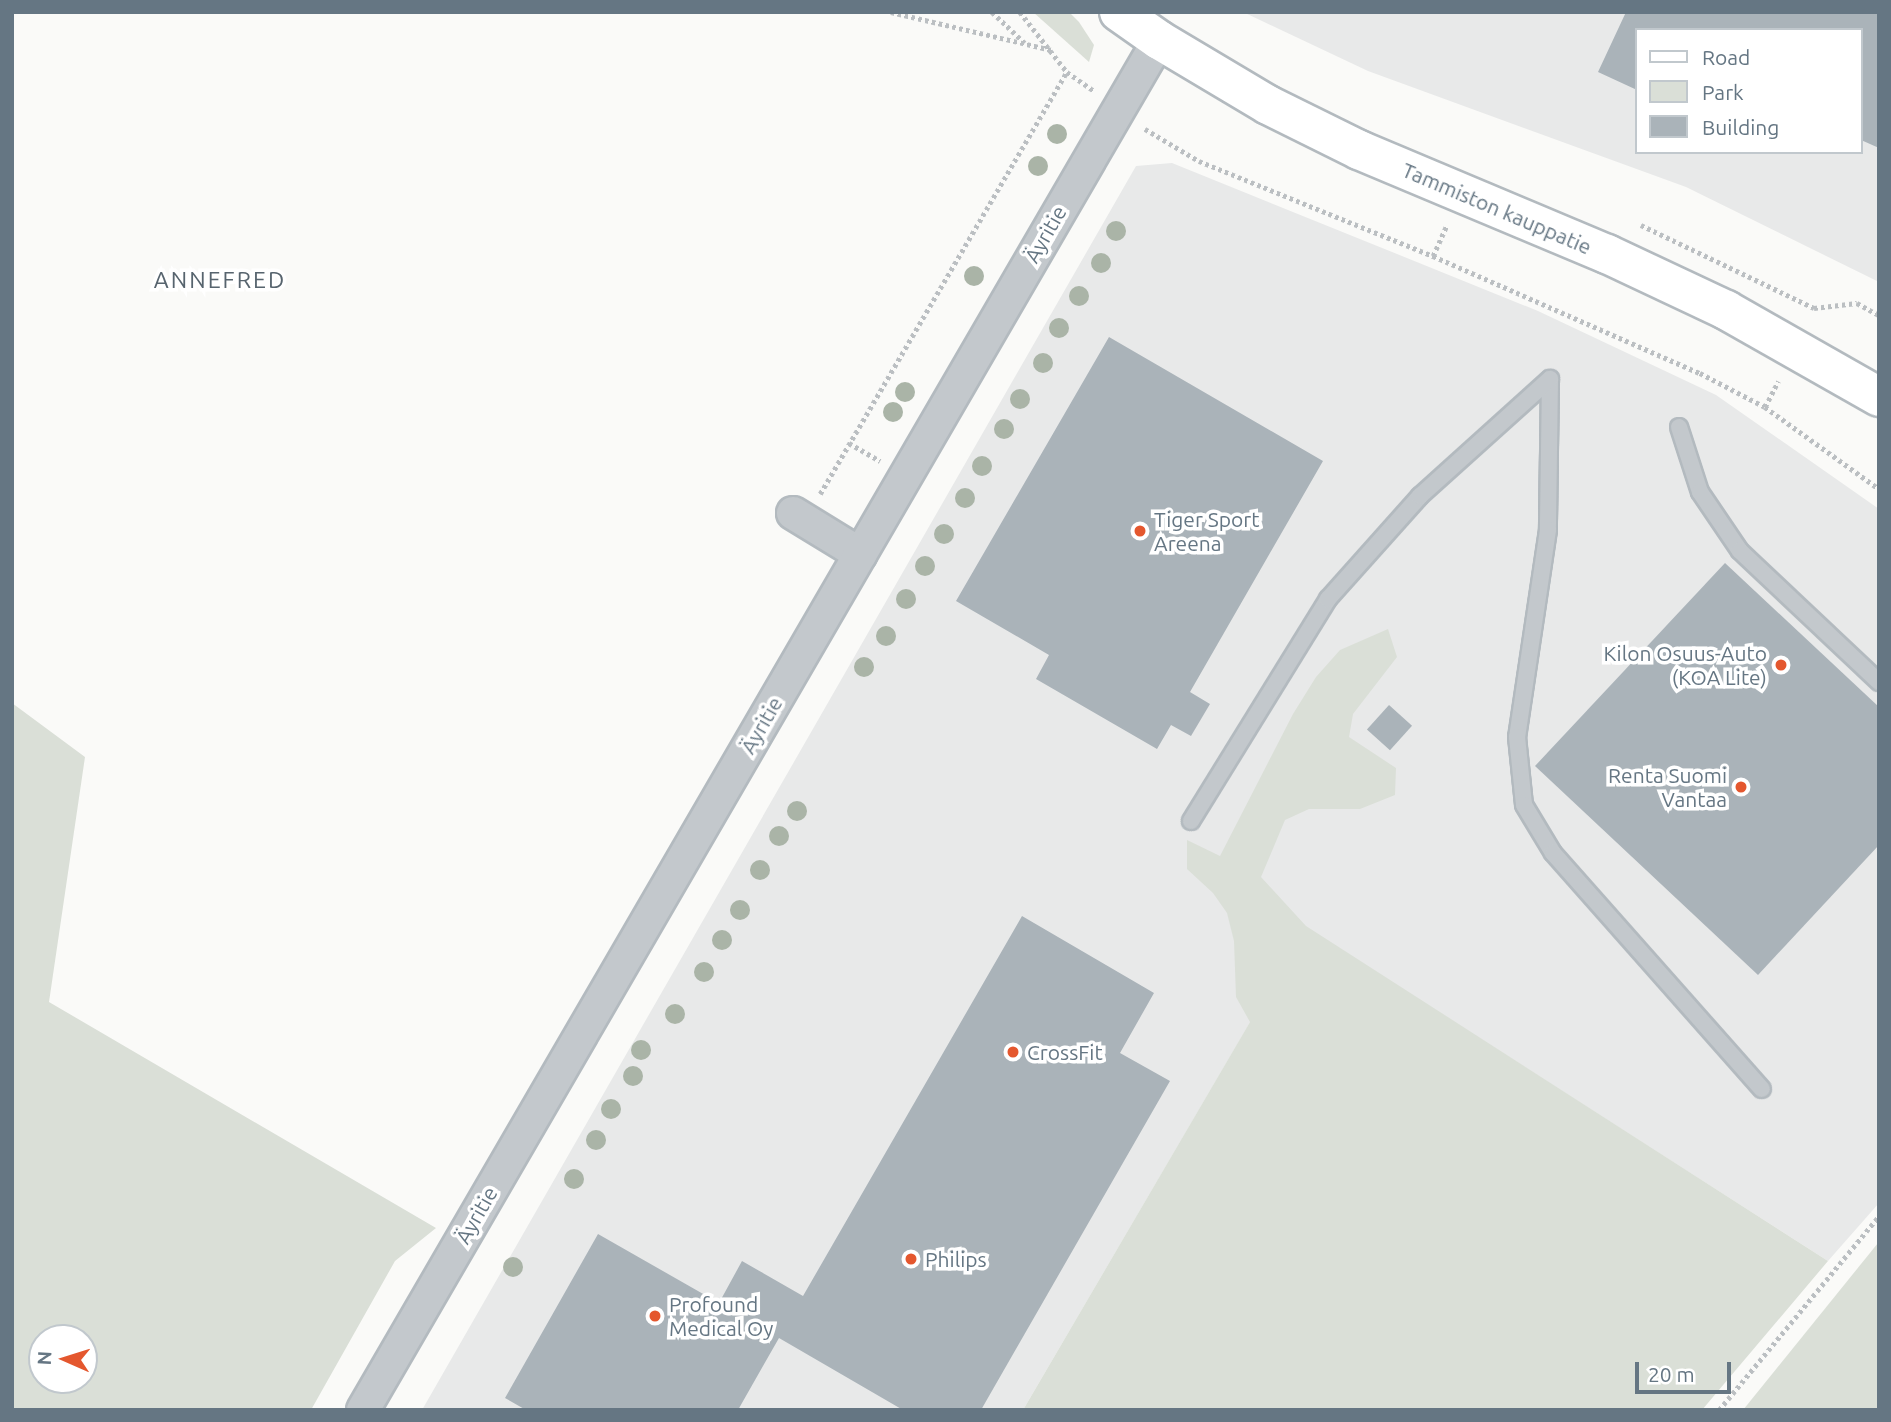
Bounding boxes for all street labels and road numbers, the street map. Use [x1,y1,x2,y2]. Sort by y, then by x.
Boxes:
street label: Tammiston kauppatie [1399,157,1595,259]
street label: Äyritie [1019,201,1071,267]
street label: Äyritie [735,692,787,758]
street label: Äyritie [450,1182,502,1248]

